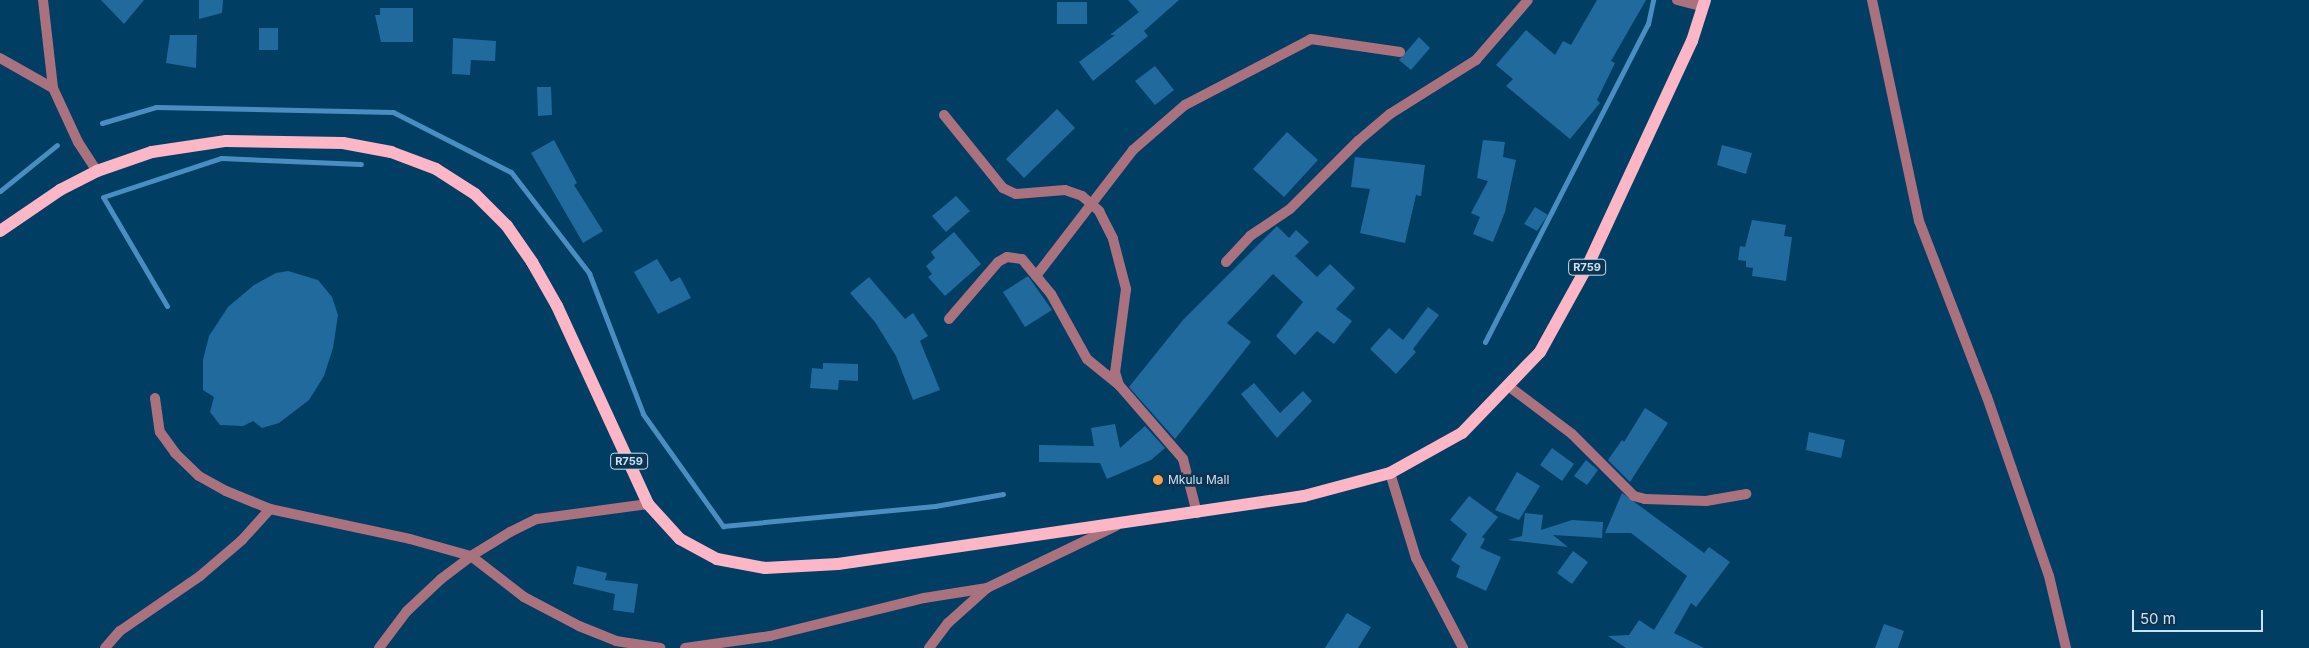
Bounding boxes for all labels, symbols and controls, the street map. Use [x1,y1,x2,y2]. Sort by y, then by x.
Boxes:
road number: R759 [1567,258,1607,276]
road number: R759 [609,452,649,470]
place label: Mkulu Mall [1168,473,1229,487]
marker: Mkulu Mall [1152,474,1164,486]
scale bar [2134,600,2265,632]
text: 50 m [2140,609,2176,628]

